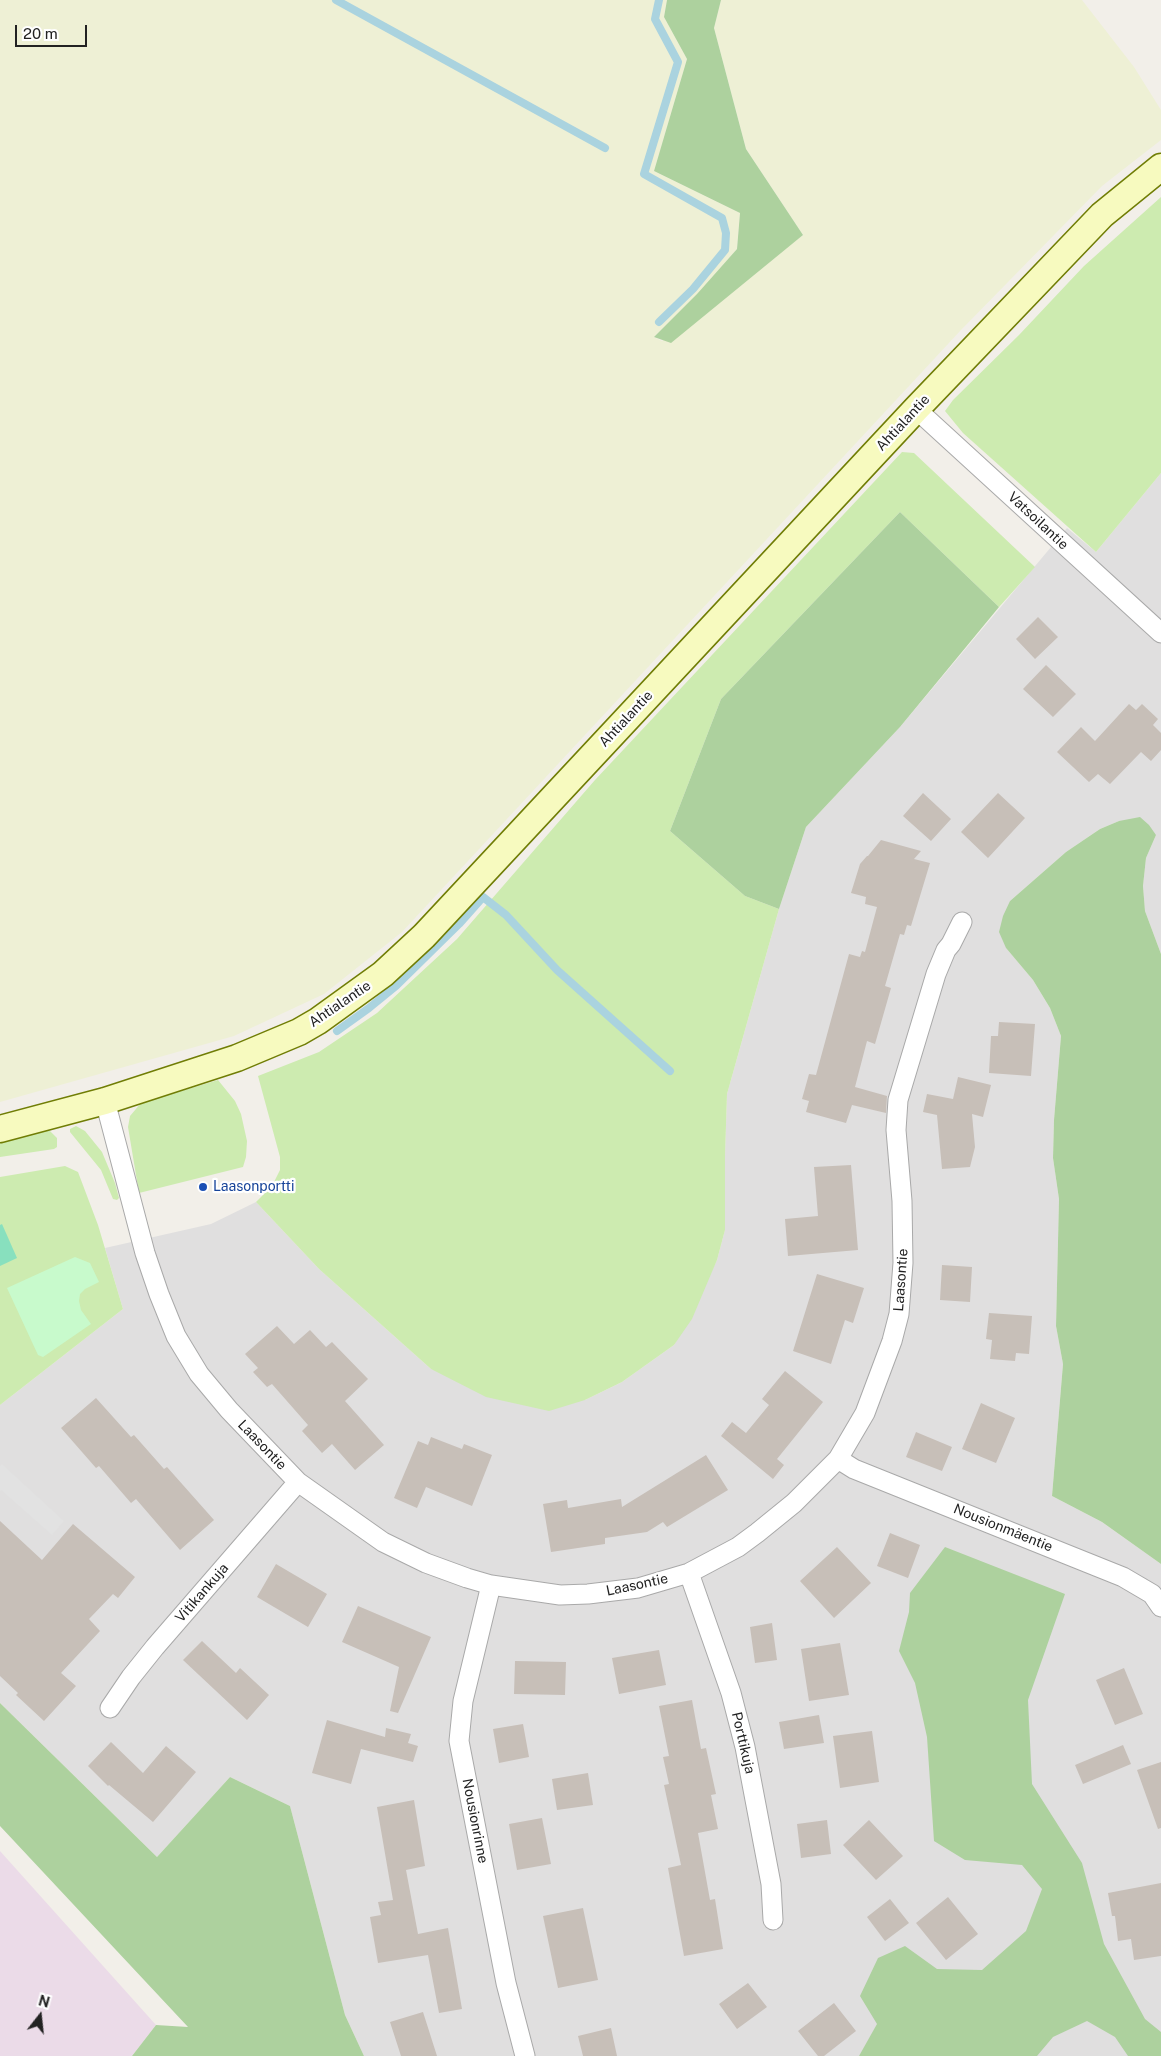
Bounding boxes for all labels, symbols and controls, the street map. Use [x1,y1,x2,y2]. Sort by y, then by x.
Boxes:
scale bar [18,15,90,47]
text: 20 m [23,25,58,42]
street label: Ahtialantie [873,391,933,455]
street label: Vatsoilantie [1004,489,1072,553]
street label: Ahtialantie [596,687,656,751]
street label: Ahtialantie [306,977,374,1031]
place label: Laasonportti [213,1179,295,1195]
marker: Laasonportti [197,1181,209,1193]
street label: Laasontie [890,1248,912,1312]
street label: Laasontie [234,1417,290,1473]
street label: Nousionmäentie [951,1500,1055,1556]
street label: Vitikankuja [172,1560,232,1626]
street label: Laasontie [605,1570,669,1600]
street label: Porttikuja [728,1710,758,1776]
street label: Nousionrinne [459,1777,491,1865]
north arrow [15,1991,65,2041]
text: N [37,1992,52,2011]

